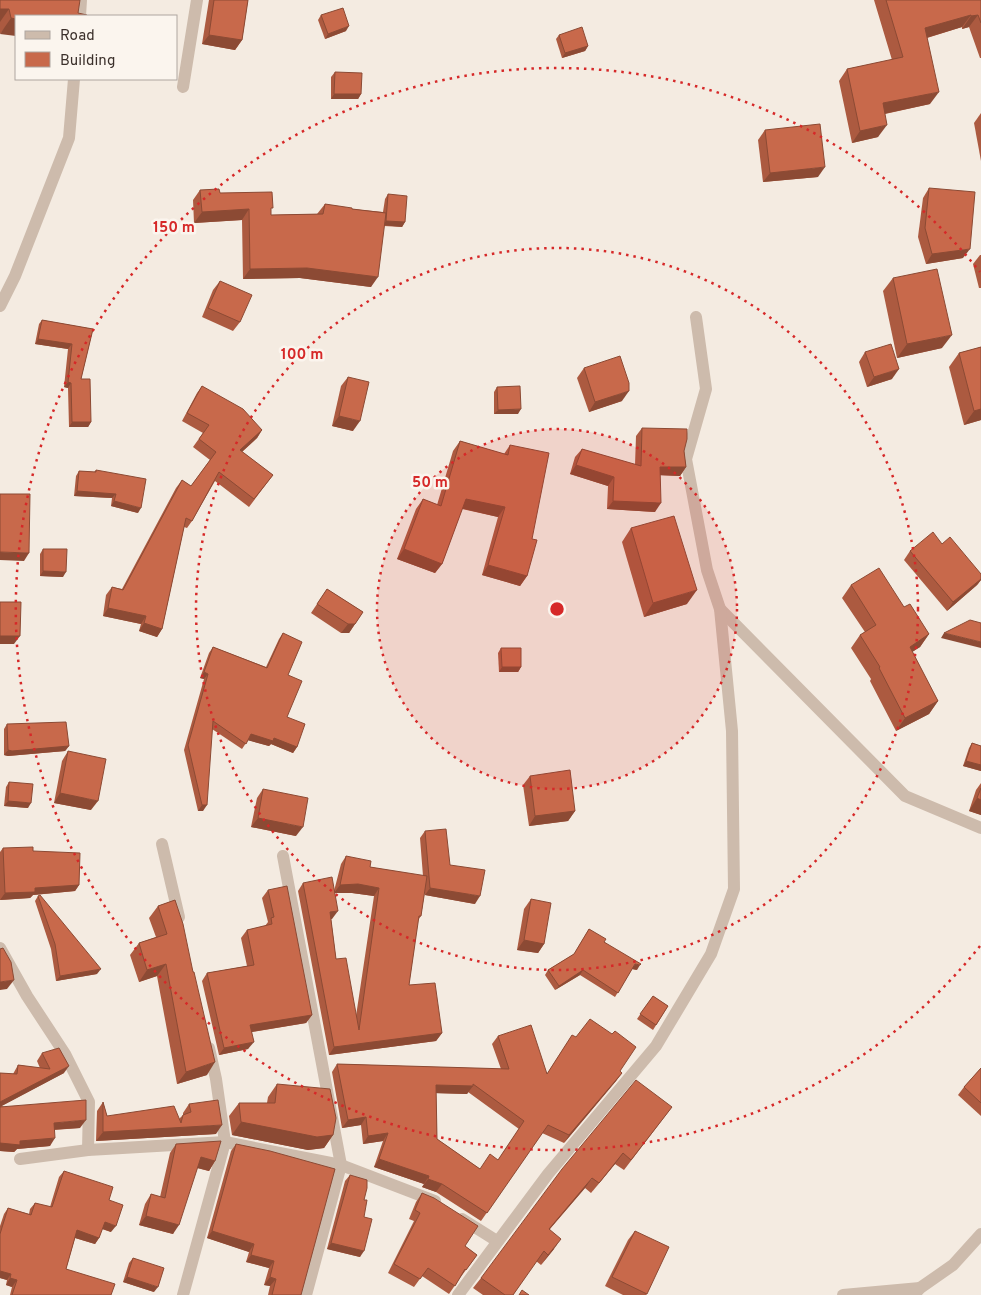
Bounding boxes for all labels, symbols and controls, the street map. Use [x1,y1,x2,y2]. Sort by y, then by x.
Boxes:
legend [15,15,178,80]
text: Road [60,27,95,46]
text: Building [60,52,115,71]
text: 150 m [153,219,195,238]
text: 100 m [281,346,323,365]
text: 50 m [412,474,448,493]
centre of rings [548,600,566,618]

